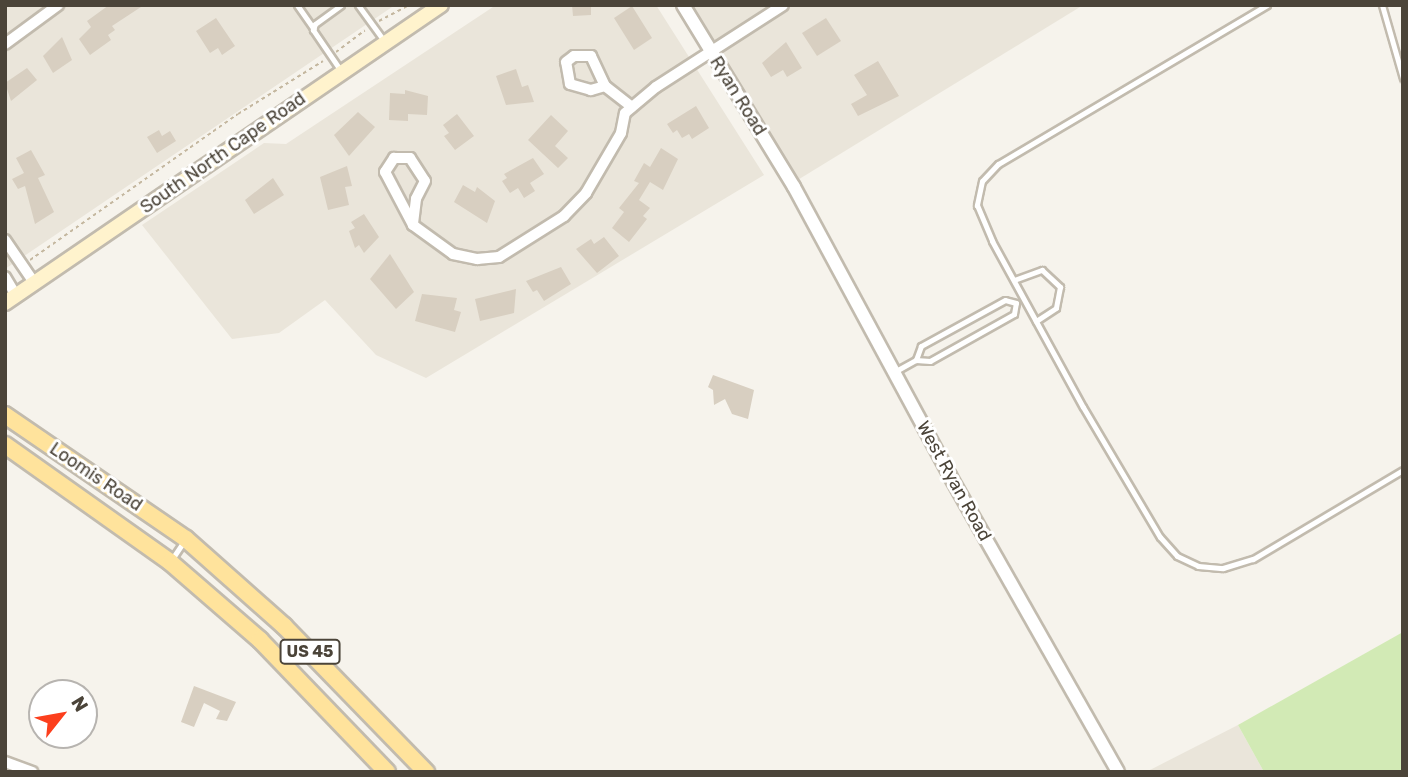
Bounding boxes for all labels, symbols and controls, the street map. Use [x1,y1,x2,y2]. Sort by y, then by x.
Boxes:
street label: Ryan Road [705,52,771,140]
street label: South North Cape Road [136,88,310,218]
street label: West Ryan Road [912,417,996,545]
street label: Loomis Road [46,438,146,516]
road number: US 45 [278,639,342,664]
north arrow [28,679,98,749]
text: N [66,692,93,716]

